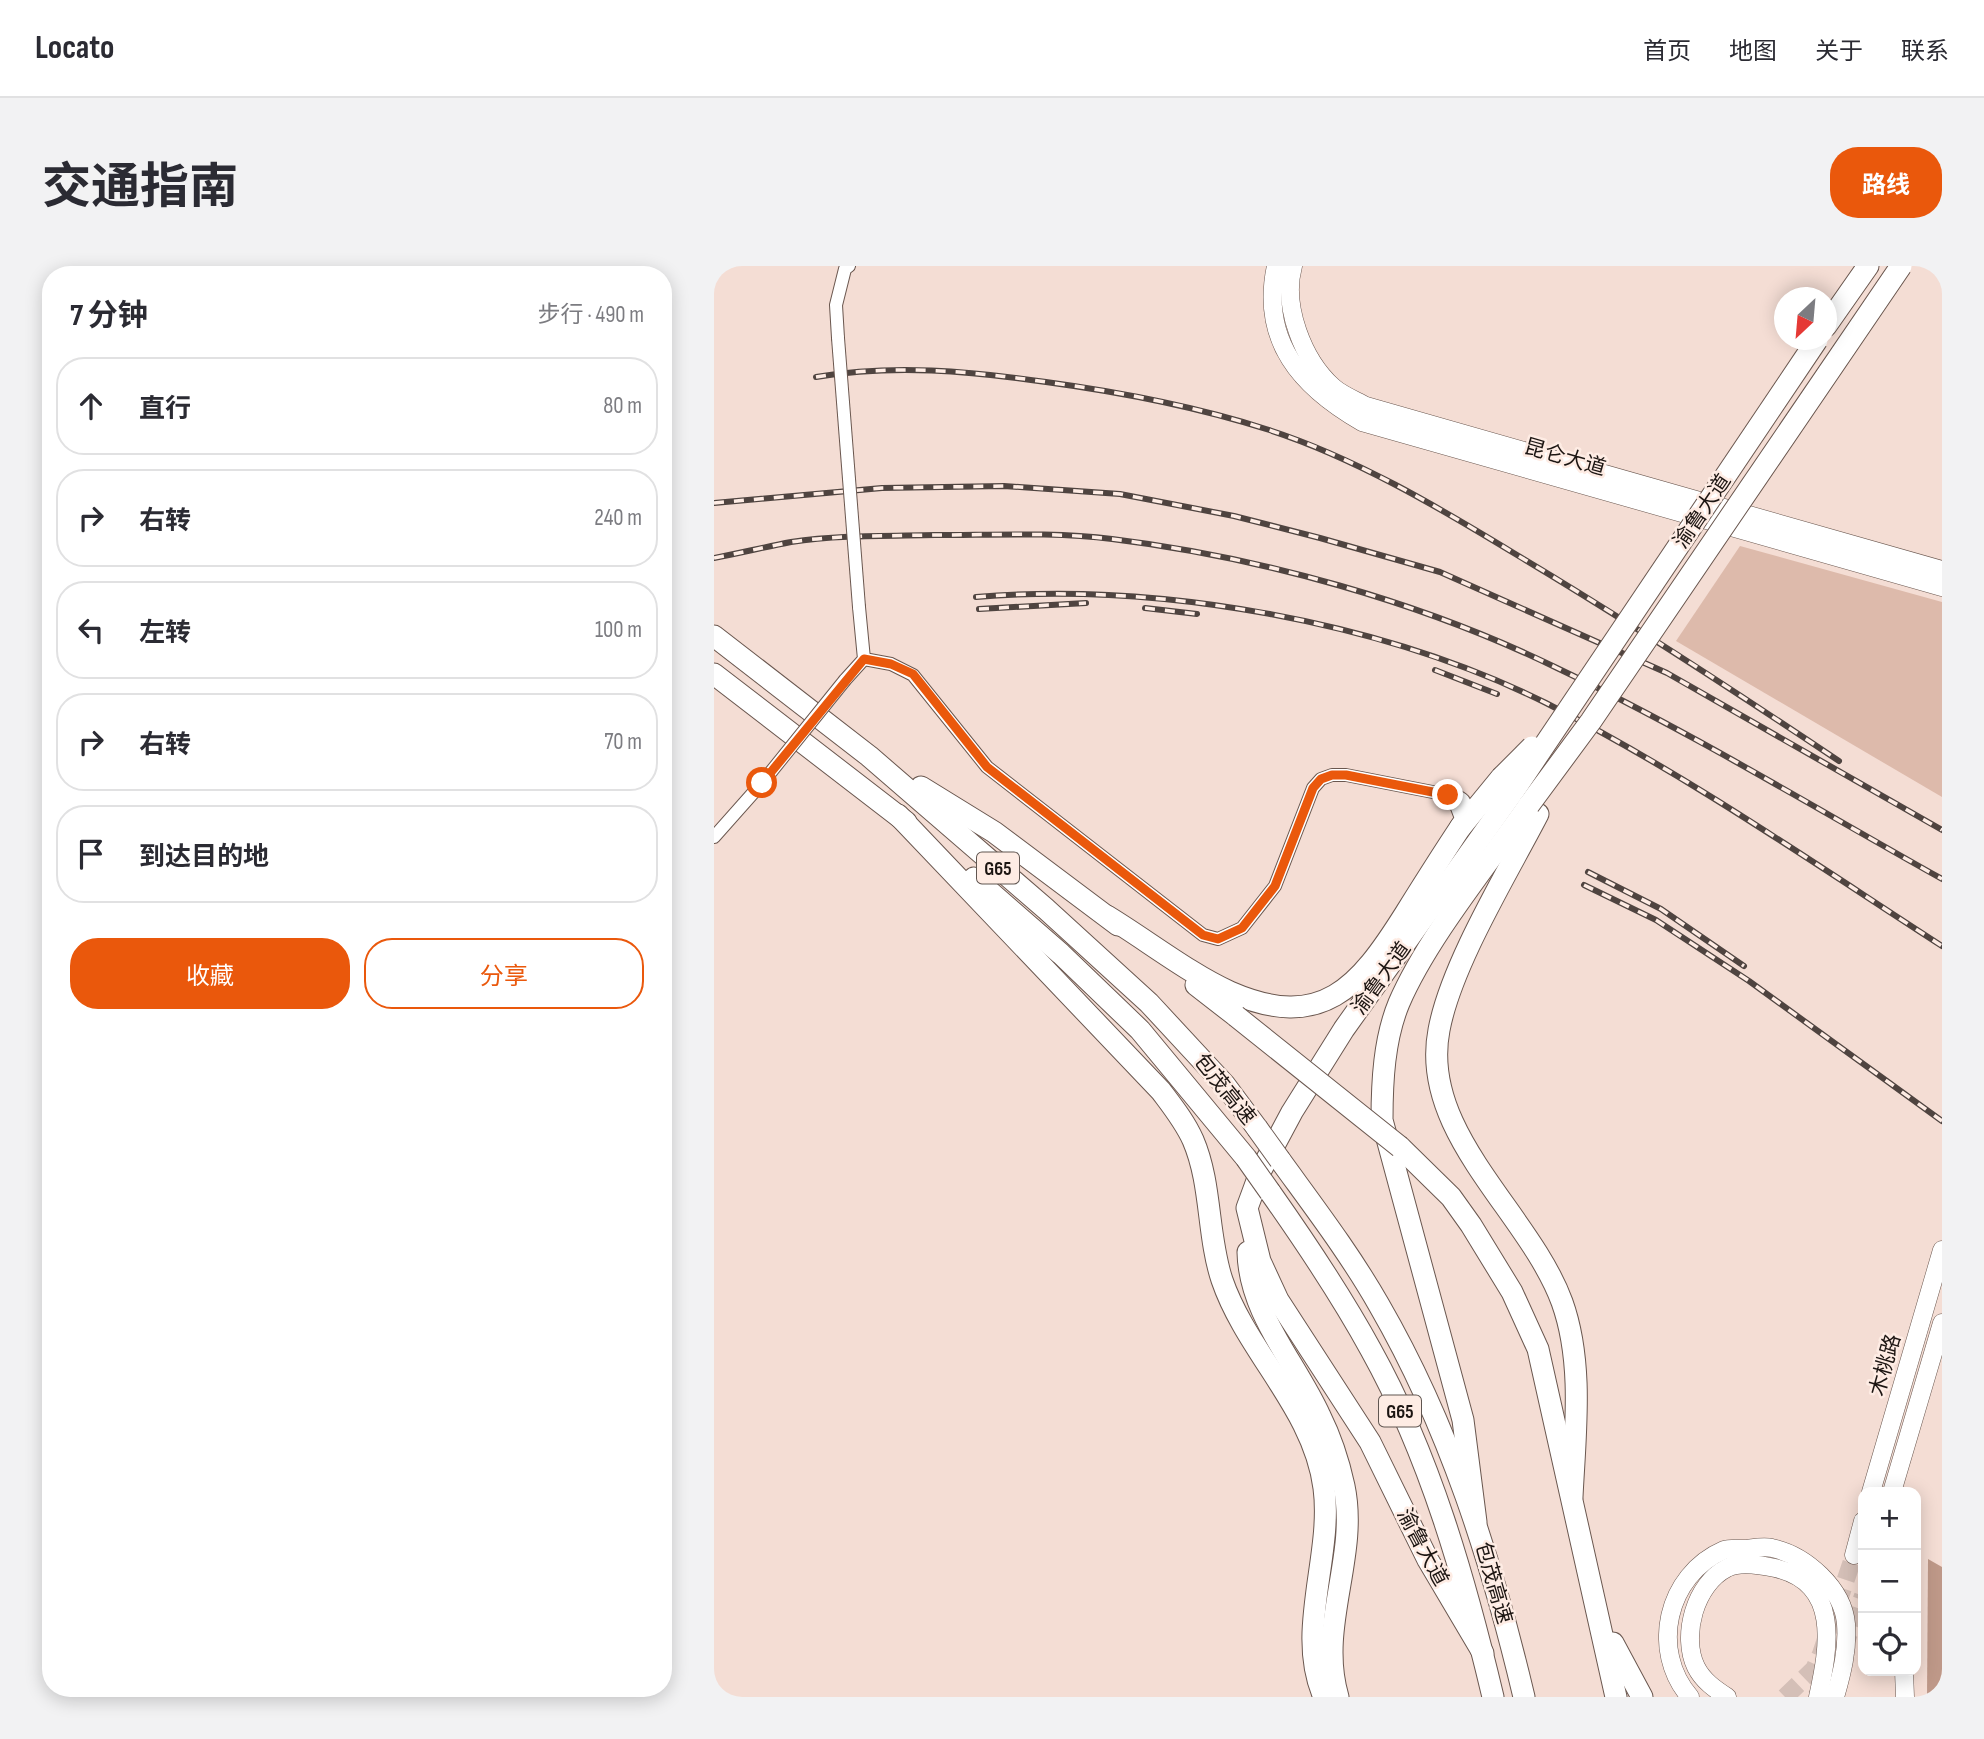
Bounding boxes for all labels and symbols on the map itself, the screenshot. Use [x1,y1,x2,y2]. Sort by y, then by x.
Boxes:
north arrow [1774,287,1837,350]
street label: 昆仑大道 [1521,434,1609,481]
street label: 渝鲁大道 [1669,469,1736,553]
route start [746,767,777,798]
route end [1432,779,1463,810]
road number: G65 [977,852,1019,884]
street label: 渝鲁大道 [1347,937,1416,1020]
street label: 包茂高速 [1188,1049,1261,1130]
street label: 木桃路 [1865,1331,1906,1399]
road number: G65 [1379,1396,1421,1427]
street label: 渝鲁大道 [1392,1504,1453,1590]
street label: 包茂高速 [1470,1539,1517,1627]

